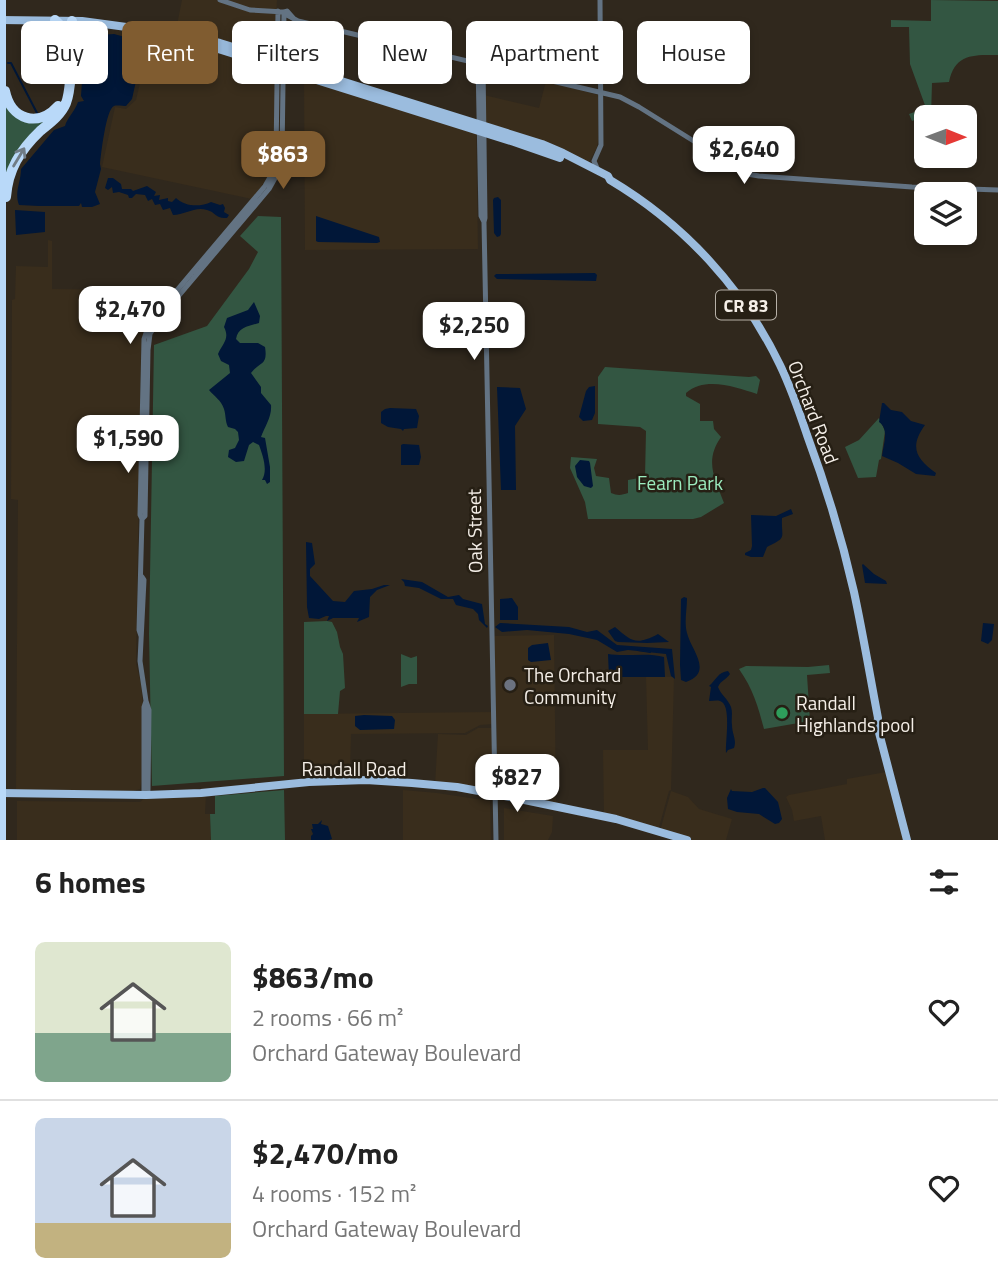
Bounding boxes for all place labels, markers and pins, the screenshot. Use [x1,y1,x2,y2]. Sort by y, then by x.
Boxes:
pin: $2,640 [687,127,801,186]
pin: $863 [242,132,324,191]
pin: $2,470 [73,286,187,346]
pin: $2,250 [417,302,531,362]
pin: $1,590 [71,416,185,475]
place label: The Orchard Community [524,660,621,711]
marker: The Orchard Community [502,677,518,693]
place label: Randall Highlands pool [796,688,915,739]
marker: Randall Highlands pool [774,705,790,721]
pin: $827 [476,754,558,814]

